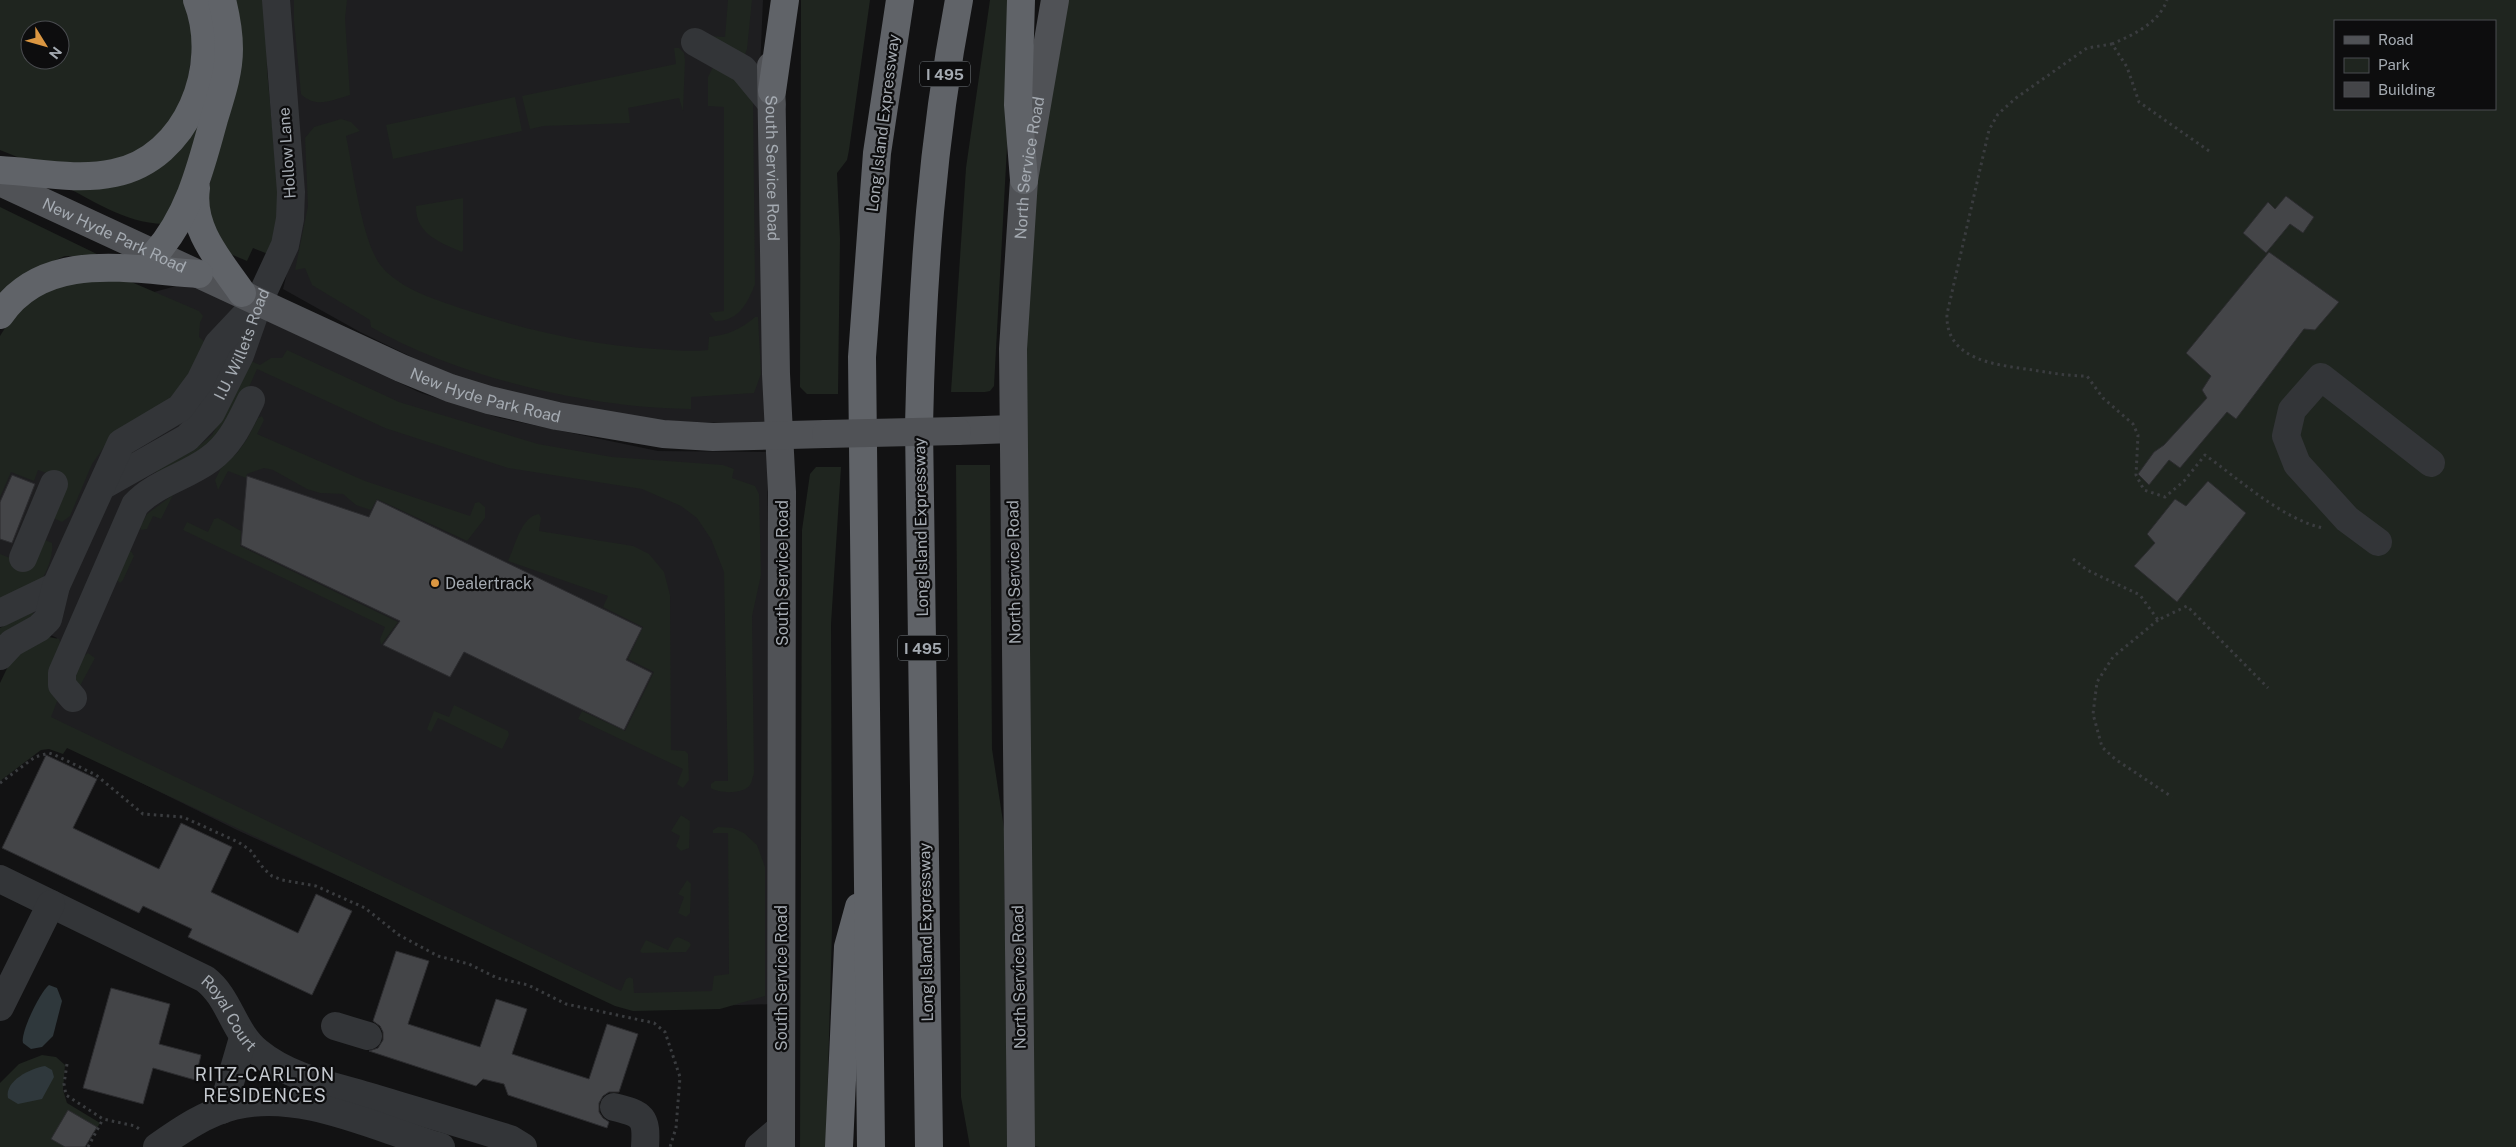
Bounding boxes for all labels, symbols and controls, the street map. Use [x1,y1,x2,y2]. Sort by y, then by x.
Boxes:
north arrow [20,20,70,70]
legend [2334,20,2496,110]
text: Road [2378,31,2414,48]
street label: Long Island Expressway [863,33,903,213]
text: N [46,44,65,62]
text: Park [2378,56,2410,73]
road number: I 495 [920,62,970,86]
text: Building [2378,81,2436,98]
street label: South Service Road [762,95,783,241]
street label: North Service Road [1011,95,1048,240]
street label: Hollow Lane [274,107,300,199]
street label: New Hyde Park Road [39,194,189,277]
street label: I.U. Willets Road [210,285,273,403]
street label: New Hyde Park Road [407,363,563,426]
street label: Long Island Expressway [910,437,932,617]
street label: South Service Road [773,500,792,646]
street label: North Service Road [1003,500,1025,644]
place label: Dealertrack [445,574,532,593]
marker: Dealertrack [429,577,441,589]
road number: I 495 [898,636,948,660]
street label: Long Island Expressway [915,842,937,1022]
street label: South Service Road [772,905,791,1051]
street label: North Service Road [1008,905,1030,1049]
street label: Royal Court [198,971,261,1055]
district label: RITZ-CARLTON RESIDENCES [195,1064,335,1106]

